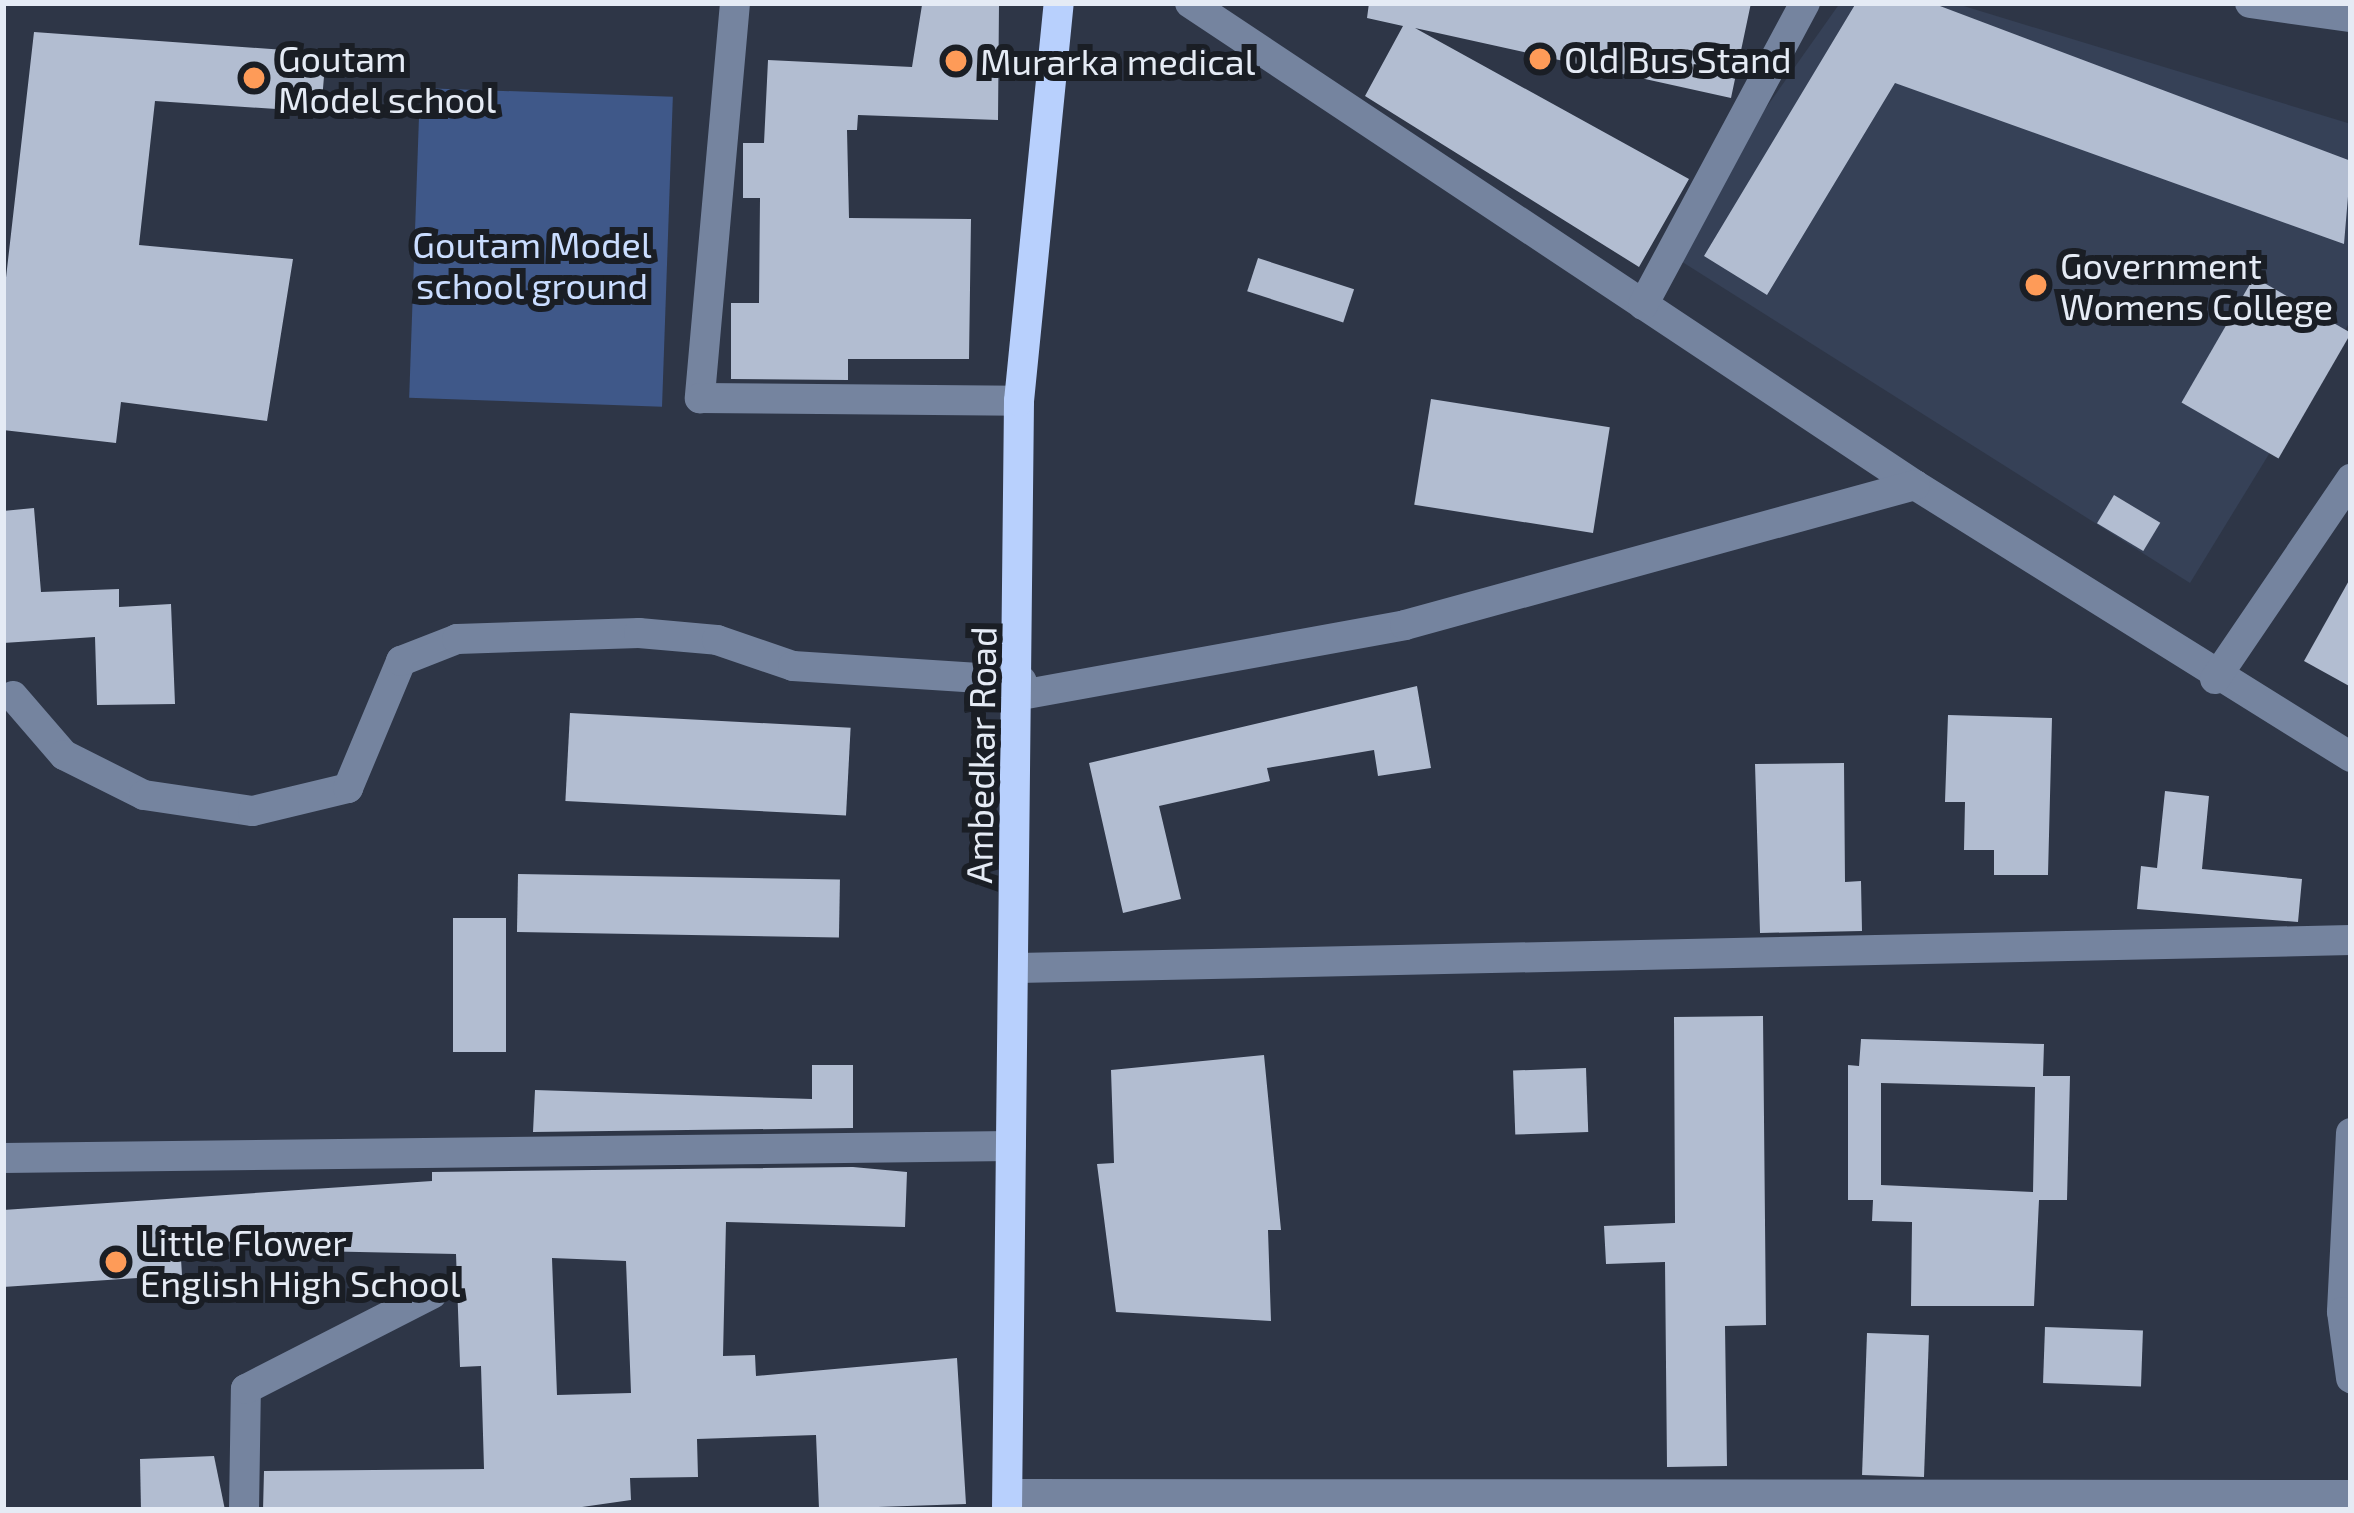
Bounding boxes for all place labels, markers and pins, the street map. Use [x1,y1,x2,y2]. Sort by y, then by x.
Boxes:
place label: Goutam Model school [278,35,497,120]
place label: Old Bus Stand [1564,37,1792,81]
place label: Murarka medical [980,39,1255,83]
marker: Old Bus Stand [1527,46,1553,72]
marker: Murarka medical [943,48,969,74]
marker: Goutam Model school [241,65,267,91]
place label: Government Womens College [2060,242,2333,327]
marker: Government Womens College [2023,272,2049,298]
place label: Little Flower English High School [140,1219,460,1304]
marker: Little Flower English High School [103,1249,129,1275]

